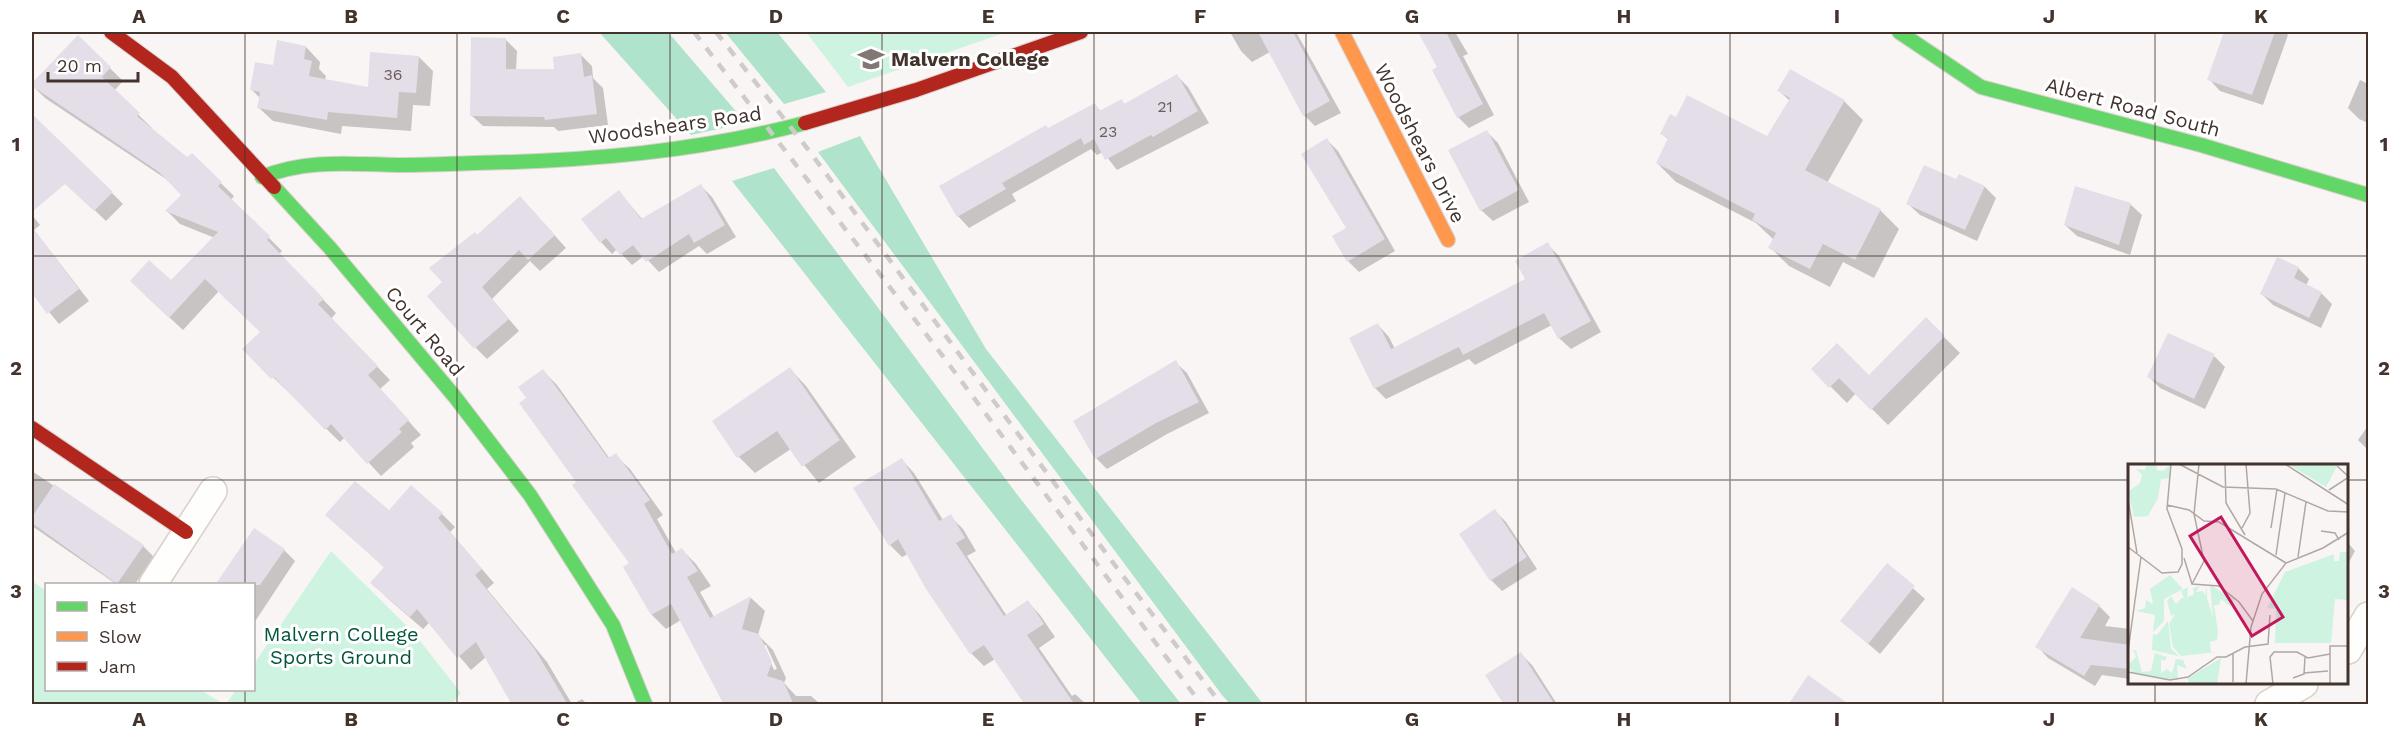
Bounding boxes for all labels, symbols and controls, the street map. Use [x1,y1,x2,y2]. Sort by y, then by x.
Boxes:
text: A [132,4,146,28]
text: B [344,4,358,28]
text: C [556,4,570,28]
text: D [769,4,783,28]
text: E [982,4,994,28]
text: F [1194,4,1206,28]
text: G [1405,4,1419,28]
text: H [1617,4,1631,28]
text: I [1834,4,1840,28]
text: J [2043,4,2055,28]
text: K [2254,4,2268,28]
school or university icon: Malvern College [856,44,886,74]
scale bar [48,45,138,83]
place label: Malvern College [891,47,1049,71]
text: 20 m [57,55,102,76]
street label: Woodshears Drive [1369,59,1471,227]
house number: 36 [383,65,403,84]
street label: Albert Road South [2043,72,2223,142]
house number: 21 [1157,97,1173,116]
street label: Woodshears Road [587,101,763,149]
house number: 23 [1099,122,1117,141]
text: 1 [12,132,20,156]
text: 1 [2380,132,2388,156]
street label: Court Road [381,281,469,381]
text: 2 [10,356,22,380]
text: 2 [2378,356,2390,380]
inset map [2128,464,2349,685]
text: 3 [10,579,22,603]
text: 3 [2378,579,2390,603]
legend [45,583,255,691]
text: Fast [99,596,137,617]
park label: Malvern College Sports Ground [264,622,418,669]
text: Slow [99,626,142,647]
text: Jam [99,656,136,677]
text: A [132,707,146,731]
text: B [344,707,358,731]
text: C [556,707,570,731]
text: D [769,707,783,731]
text: E [982,707,994,731]
text: F [1194,707,1206,731]
text: G [1405,707,1419,731]
text: H [1617,707,1631,731]
text: I [1834,707,1840,731]
text: J [2043,707,2055,731]
text: K [2254,707,2268,731]

